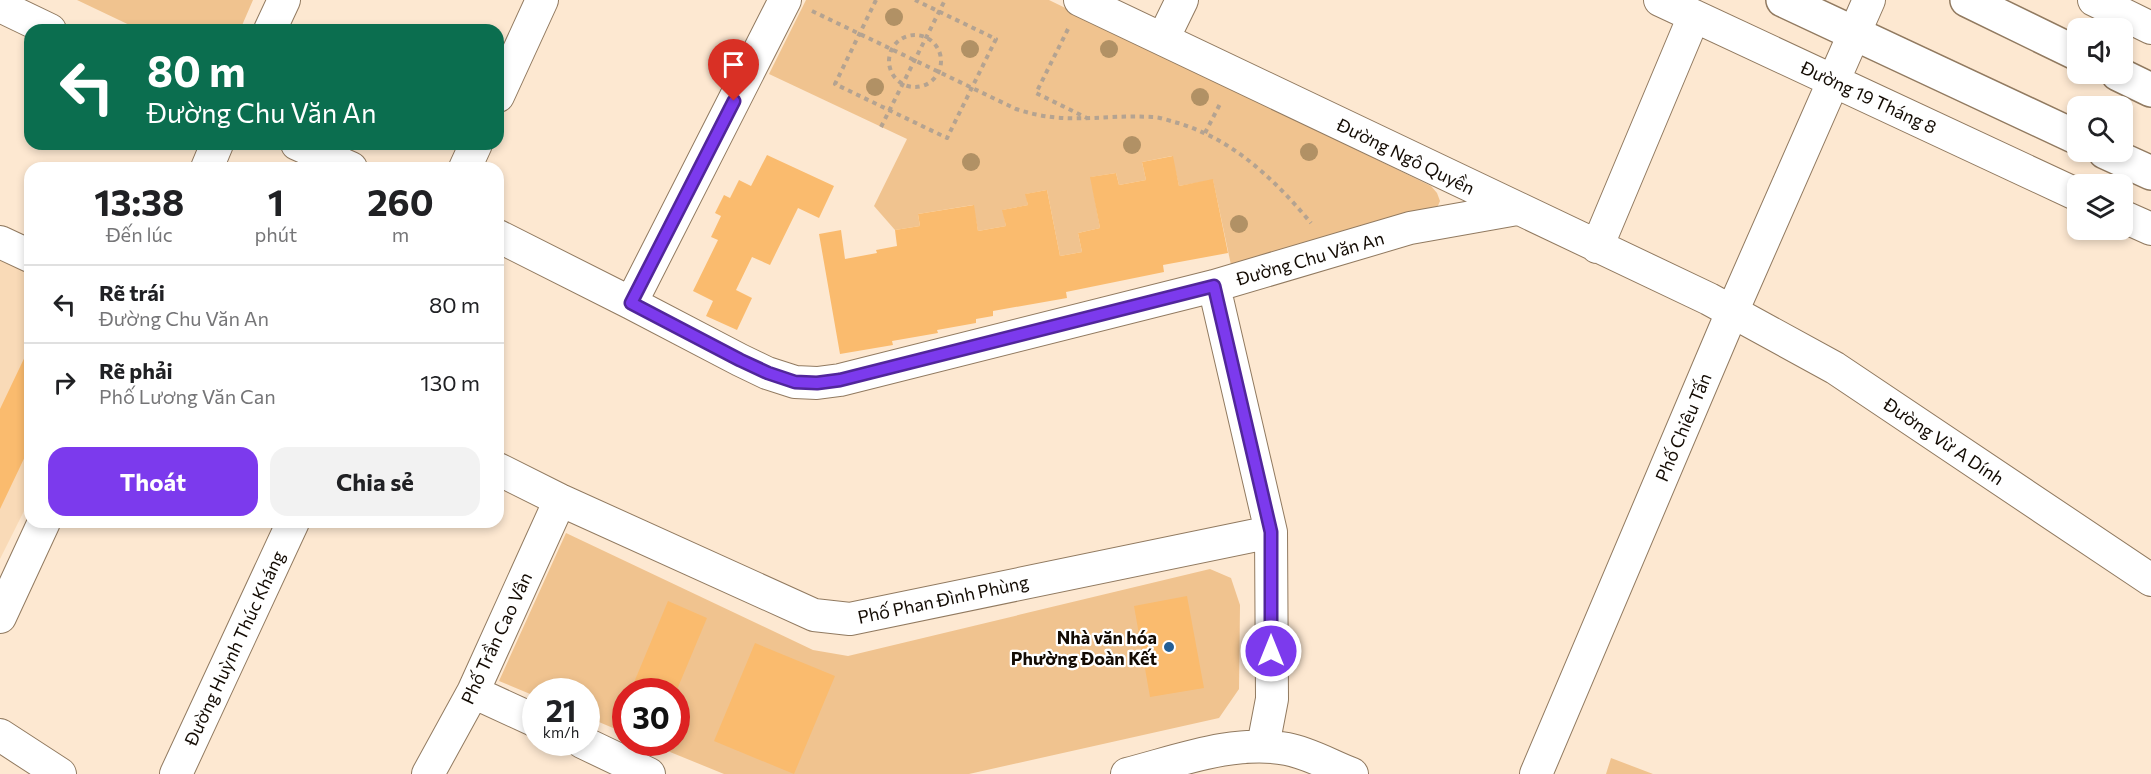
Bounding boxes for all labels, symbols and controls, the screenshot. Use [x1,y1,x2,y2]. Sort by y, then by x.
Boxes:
map controls [2067,18,2133,240]
button: sound [2067,18,2133,84]
pin [708,39,759,101]
text: 80 m [147,44,246,96]
icon: left [48,48,126,126]
icon: arrive [717,48,750,81]
street label: Đường 19 Tháng 8 [1797,55,1940,138]
text: Đường Chu Văn An [147,96,376,129]
button: search [2067,96,2133,162]
street label: Đường Ngô Quyền [1333,113,1478,199]
button: layers [2067,174,2133,240]
text: 13:38 [94,179,184,223]
text: 1 [268,179,284,223]
text: 260 [367,179,434,223]
text: Đến lúc [106,222,173,246]
text: phút [254,222,297,246]
text: m [392,222,409,246]
street label: Đường Chu Văn An [1232,226,1387,290]
text: Rẽ trái [99,279,165,306]
icon: left [48,288,81,321]
text: 80 m [429,291,480,318]
text: Đường Chu Văn An [99,306,269,330]
text: Rẽ phải [99,357,173,384]
icon: right [48,366,81,399]
text: 130 m [420,369,480,396]
street label: Phố Chiêu Tấn [1650,369,1716,485]
text: Phố Lương Văn Can [99,384,276,408]
street label: Đường Vừ A Dính [1879,392,2008,489]
button: Thoát [48,447,258,516]
button: Chia sẻ [270,447,480,516]
street label: Đường Huỳnh Thúc Kháng [179,547,289,750]
street label: Phố Trần Cao Vân [456,569,536,707]
street label: Phố Phan Đình Phùng [855,570,1031,628]
position arrow [1239,619,1303,683]
place label: Nhà văn hóa Phường Đoàn Kết [1011,626,1157,669]
marker: Nhà văn hóa Phường Đoàn Kết [1162,640,1176,654]
speed limit sign: 30 [612,678,690,756]
text: 21 [546,691,576,728]
text: km/h [543,723,579,741]

